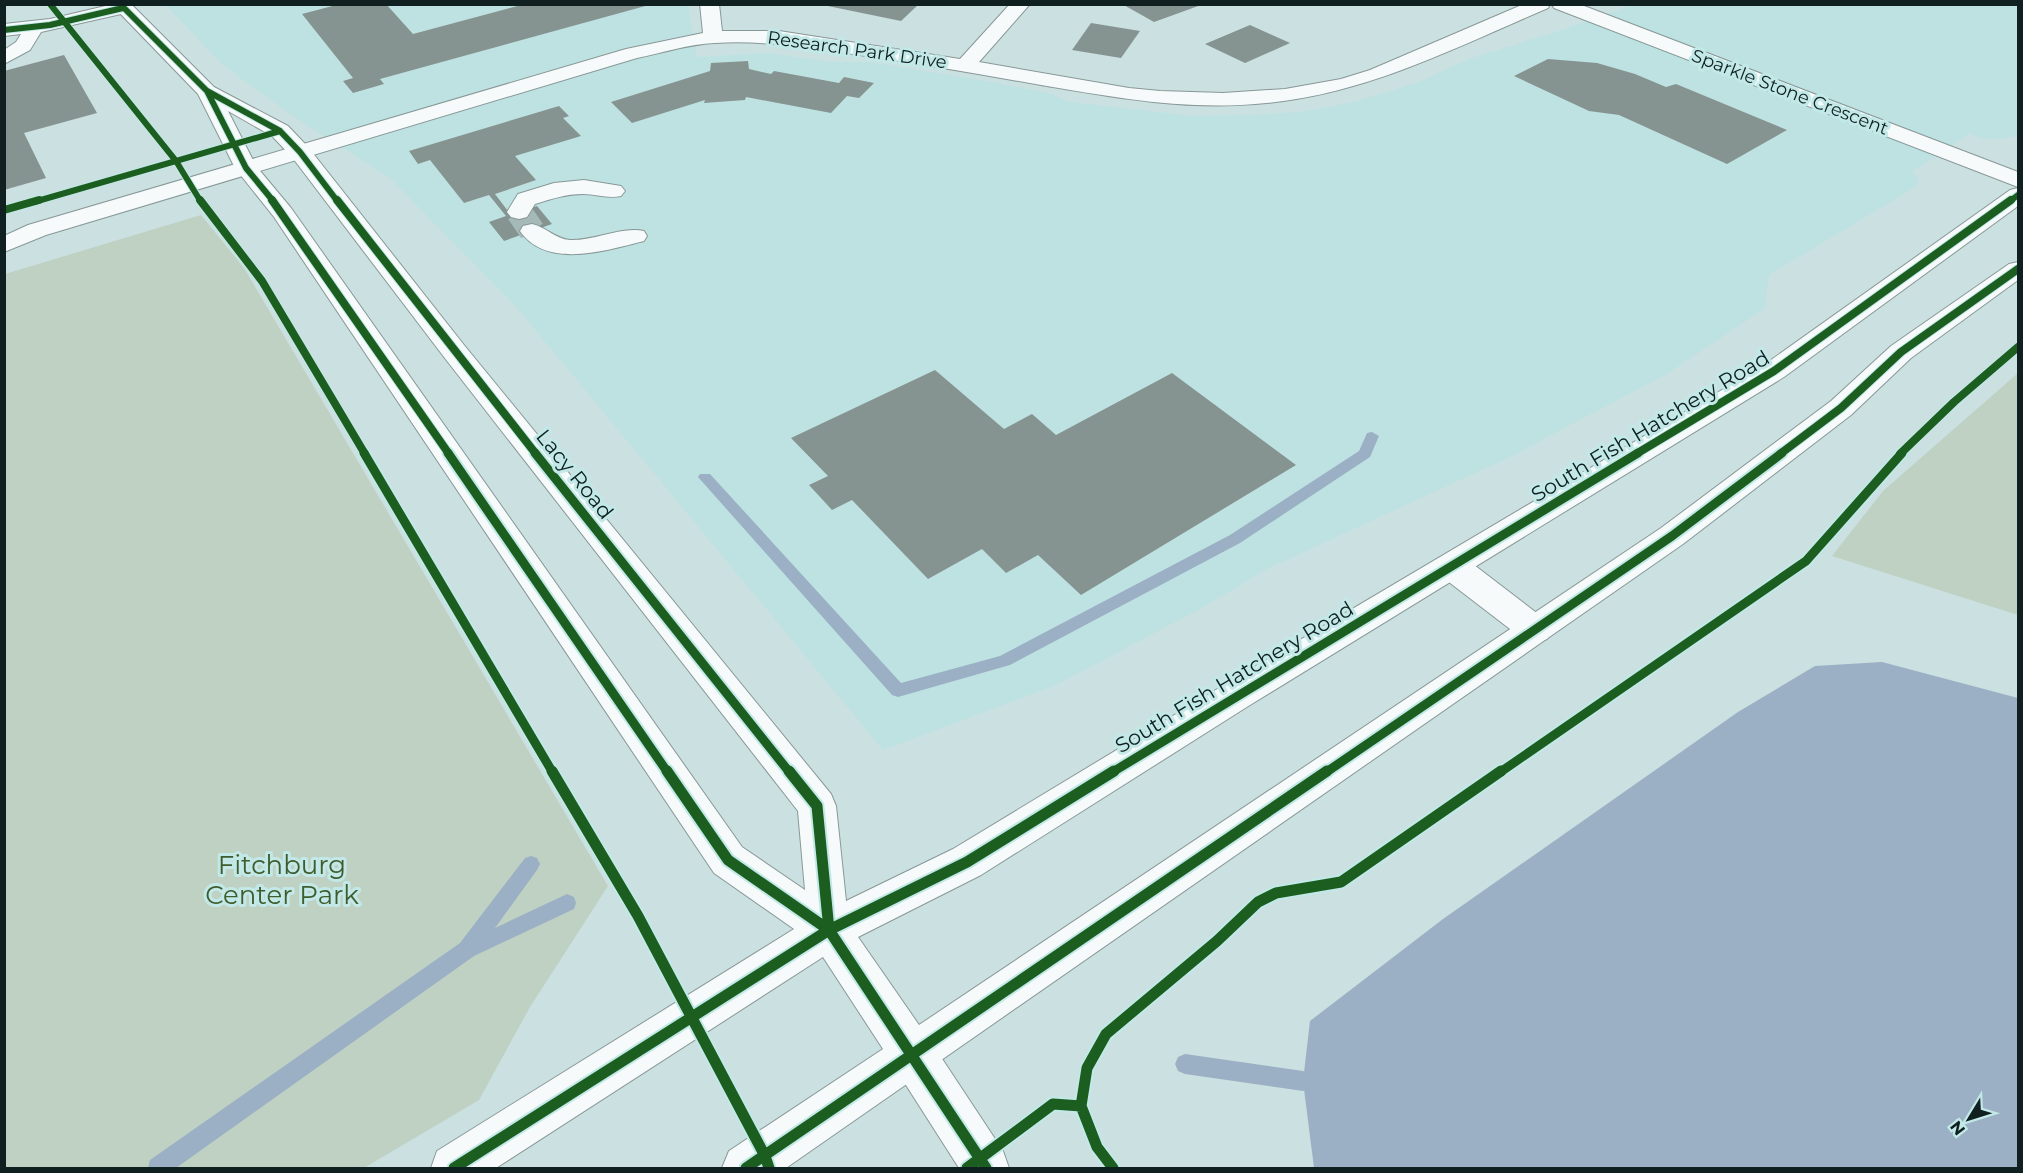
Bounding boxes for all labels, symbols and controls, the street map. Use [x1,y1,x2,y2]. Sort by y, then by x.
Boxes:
street label: Research Park Drive [766,27,948,73]
street label: Sparkle Stone Crescent [1689,44,1891,140]
street label: South Fish Hatchery Road [1526,345,1774,507]
street label: Lacy Road [531,424,619,524]
street label: South Fish Hatchery Road [1110,596,1358,758]
park label: Fitchburg Center Park [205,849,359,911]
north arrow [1939,1089,1999,1149]
text: N [1946,1117,1969,1139]

